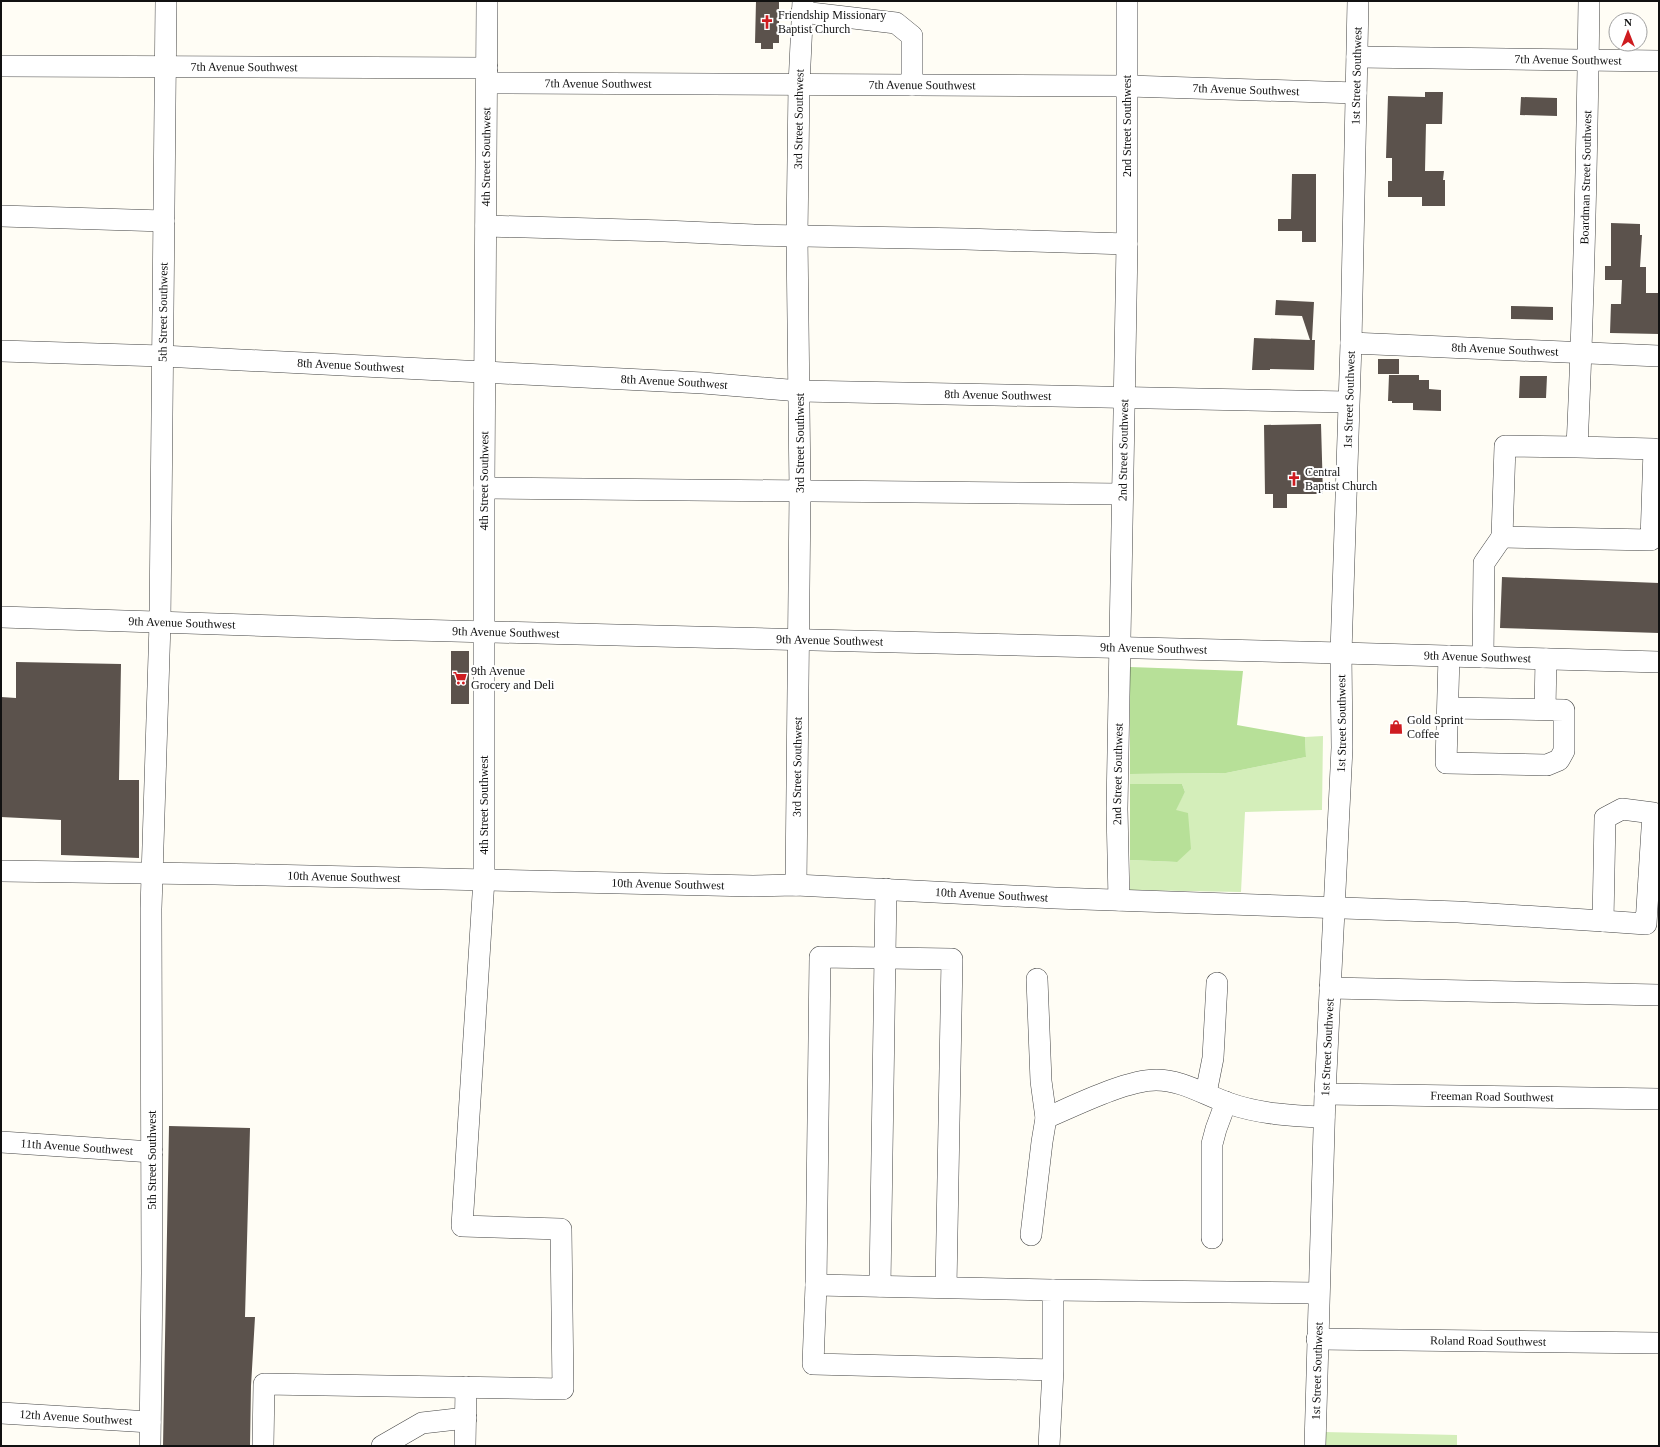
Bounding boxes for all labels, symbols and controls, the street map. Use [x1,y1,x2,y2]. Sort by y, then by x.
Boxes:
place label: Friendship Missionary Baptist Church [778,8,886,36]
north arrow [1608,12,1648,52]
church icon: Friendship Missionary Baptist Church [759,14,775,30]
text: N [1624,16,1632,28]
street label: 1st Street Southwest [1348,26,1364,125]
street label: 7th Avenue Southwest [1514,52,1622,68]
street label: 7th Avenue Southwest [190,60,298,74]
street label: 3rd Street Southwest [791,68,807,169]
street label: 2nd Street Southwest [1120,74,1134,177]
street label: 7th Avenue Southwest [544,76,652,91]
street label: 7th Avenue Southwest [868,78,976,92]
street label: 7th Avenue Southwest [1192,81,1300,98]
street label: 4th Street Southwest [479,106,493,207]
street label: Boardman Street Southwest [1577,110,1594,245]
street label: 5th Street Southwest [156,262,170,362]
street label: 8th Avenue Southwest [1451,340,1559,359]
street label: 1st Street Southwest [1341,350,1358,449]
street label: 8th Avenue Southwest [297,356,405,375]
street label: 8th Avenue Southwest [620,372,729,392]
street label: 8th Avenue Southwest [944,387,1052,403]
street label: 3rd Street Southwest [793,392,807,493]
street label: 2nd Street Southwest [1115,398,1131,501]
street label: 4th Street Southwest [477,430,491,531]
place label: Central Baptist Church [1305,465,1377,493]
church icon: Central Baptist Church [1286,471,1302,487]
street label: 9th Avenue Southwest [128,614,236,632]
street label: 9th Avenue Southwest [452,624,560,641]
street label: 9th Avenue Southwest [776,632,884,649]
street label: 9th Avenue Southwest [1100,640,1208,657]
street label: 9th Avenue Southwest [1424,648,1532,665]
place label: 9th Avenue Grocery and Deli [471,664,555,692]
supermarket icon: 9th Avenue Grocery and Deli [452,670,468,686]
street label: 1st Street Southwest [1334,674,1349,773]
place label: Gold Sprint Coffee [1407,713,1464,741]
street label: 3rd Street Southwest [790,716,805,817]
shop icon: Gold Sprint Coffee [1388,719,1404,735]
street label: 2nd Street Southwest [1110,722,1126,825]
street label: 4th Street Southwest [477,755,491,855]
street label: 10th Avenue Southwest [287,869,401,885]
street label: 10th Avenue Southwest [611,876,725,892]
street label: 10th Avenue Southwest [935,885,1049,905]
street label: 1st Street Southwest [1318,997,1337,1097]
street label: Freeman Road Southwest [1430,1089,1554,1104]
street label: 5th Street Southwest [145,1110,159,1210]
street label: 11th Avenue Southwest [20,1136,134,1158]
street label: 1st Street Southwest [1309,1321,1326,1420]
street label: Roland Road Southwest [1430,1333,1547,1349]
street label: 12th Avenue Southwest [19,1407,133,1428]

